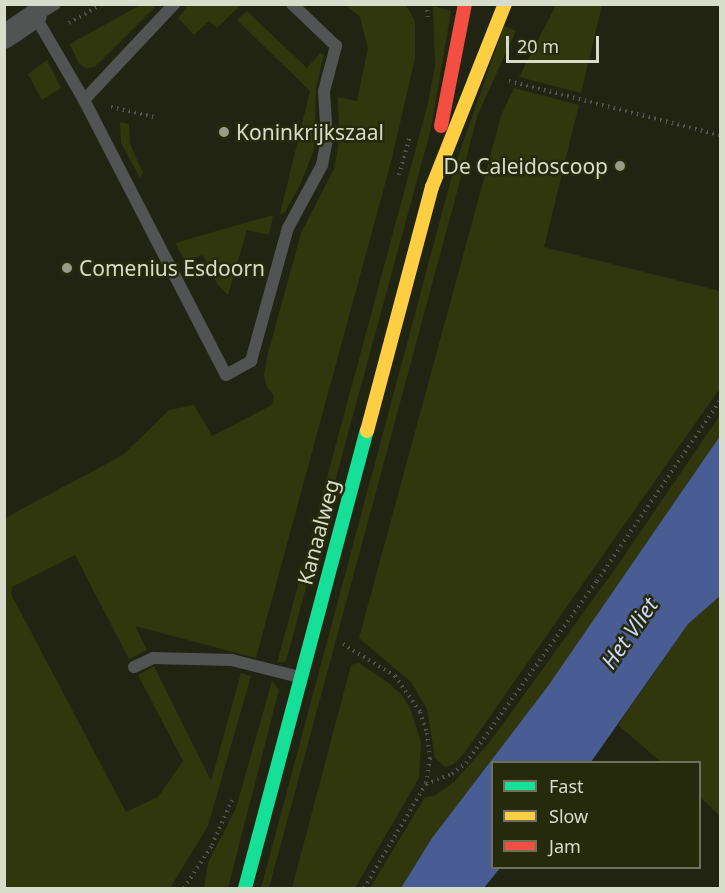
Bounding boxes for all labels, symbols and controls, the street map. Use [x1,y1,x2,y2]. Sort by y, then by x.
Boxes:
scale bar [509,24,602,62]
text: 20 m [517,34,559,58]
place label: Koninkrijkszaal [236,119,384,145]
marker: Koninkrijkszaal [217,125,231,139]
place label: De Caleidoscoop [444,153,608,179]
marker: De Caleidoscoop [613,159,627,173]
place label: Comenius Esdoorn [79,255,265,281]
marker: Comenius Esdoorn [60,261,74,275]
street label: Kanaalweg [292,477,344,587]
water label: Het Vliet [595,592,663,674]
legend [491,761,701,869]
text: Fast [549,774,584,798]
text: Slow [549,804,588,828]
text: Jam [549,834,581,858]

